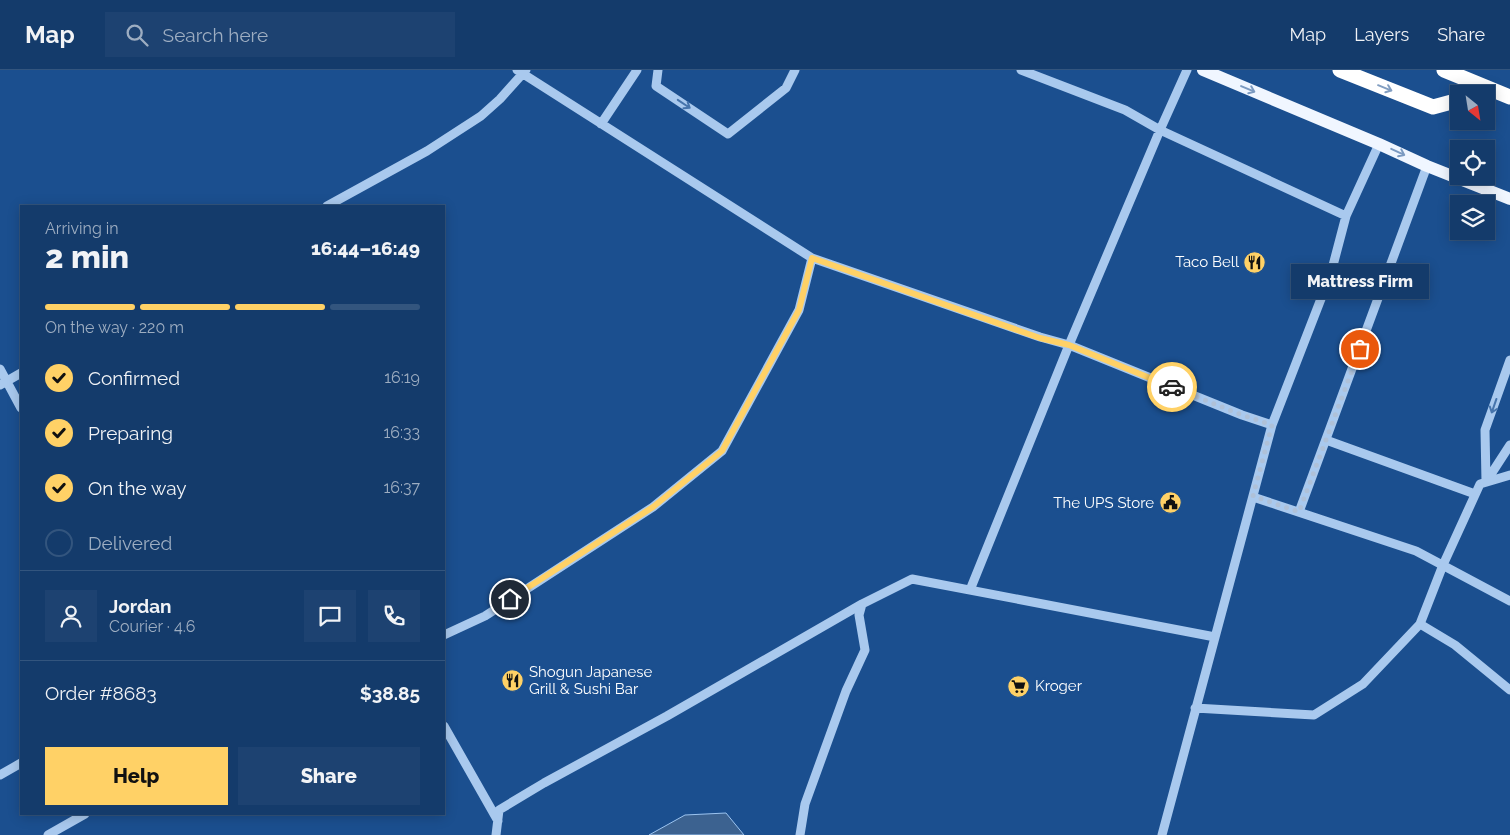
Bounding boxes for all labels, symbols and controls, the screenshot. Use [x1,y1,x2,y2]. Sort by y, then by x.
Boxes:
search box [105,12,455,57]
text: Map [25,20,75,49]
icon: search [123,21,151,49]
text: Search here [163,24,268,46]
text: Map [1290,24,1326,45]
text: Layers [1354,24,1409,45]
text: Share [1437,24,1485,45]
one-way arrow [1240,84,1255,94]
one-way arrow [1377,84,1392,93]
north arrow [1450,85,1495,130]
map controls [1450,85,1495,240]
one-way arrow [677,99,691,109]
button: locate [1450,140,1495,185]
one-way arrow [1390,148,1405,157]
button: layers [1450,195,1495,240]
text: Arriving in [45,219,119,238]
text: 16:44–16:49 [311,237,420,259]
text: 2 min [45,238,129,275]
restaurant icon: Taco Bell [1243,250,1267,274]
place label: Taco Bell [1175,253,1240,271]
callout: Mattress Firm [1291,264,1429,299]
text: Mattress Firm [1307,272,1413,291]
text: On the way · 220 m [45,318,184,337]
pin [1339,328,1381,370]
icon: bag [1346,335,1374,363]
courier [1147,362,1197,412]
icon: check [45,364,73,392]
text: Confirmed [88,367,180,389]
text: 16:19 [384,368,420,387]
icon: car [1158,373,1186,401]
one-way arrow [1489,398,1498,413]
icon: check [45,419,73,447]
text: Preparing [88,422,173,444]
text: 16:33 [383,423,420,442]
icon: check [45,474,73,502]
text: On the way [88,477,187,499]
text: 16:37 [383,478,420,497]
public building icon: The UPS Store [1158,491,1182,515]
place label: The UPS Store [1053,494,1154,512]
text: Delivered [88,532,172,554]
pin [489,578,531,620]
icon: home [496,585,524,613]
button: person [45,590,97,642]
button: chat [304,590,356,642]
button: phone [368,590,420,642]
text: Jordan [109,595,172,617]
text: Courier · 4.6 [109,617,195,636]
place label: Shogun Japanese Grill & Sushi Bar [529,663,653,698]
restaurant icon: Shogun Japanese Grill & Sushi Bar [501,669,525,693]
supermarket icon: Kroger [1007,674,1031,698]
place label: Kroger [1035,677,1083,695]
text: Order #8683 [45,682,157,704]
text: $38.85 [360,682,420,704]
button: Help [45,747,228,805]
button: Share [238,747,420,805]

